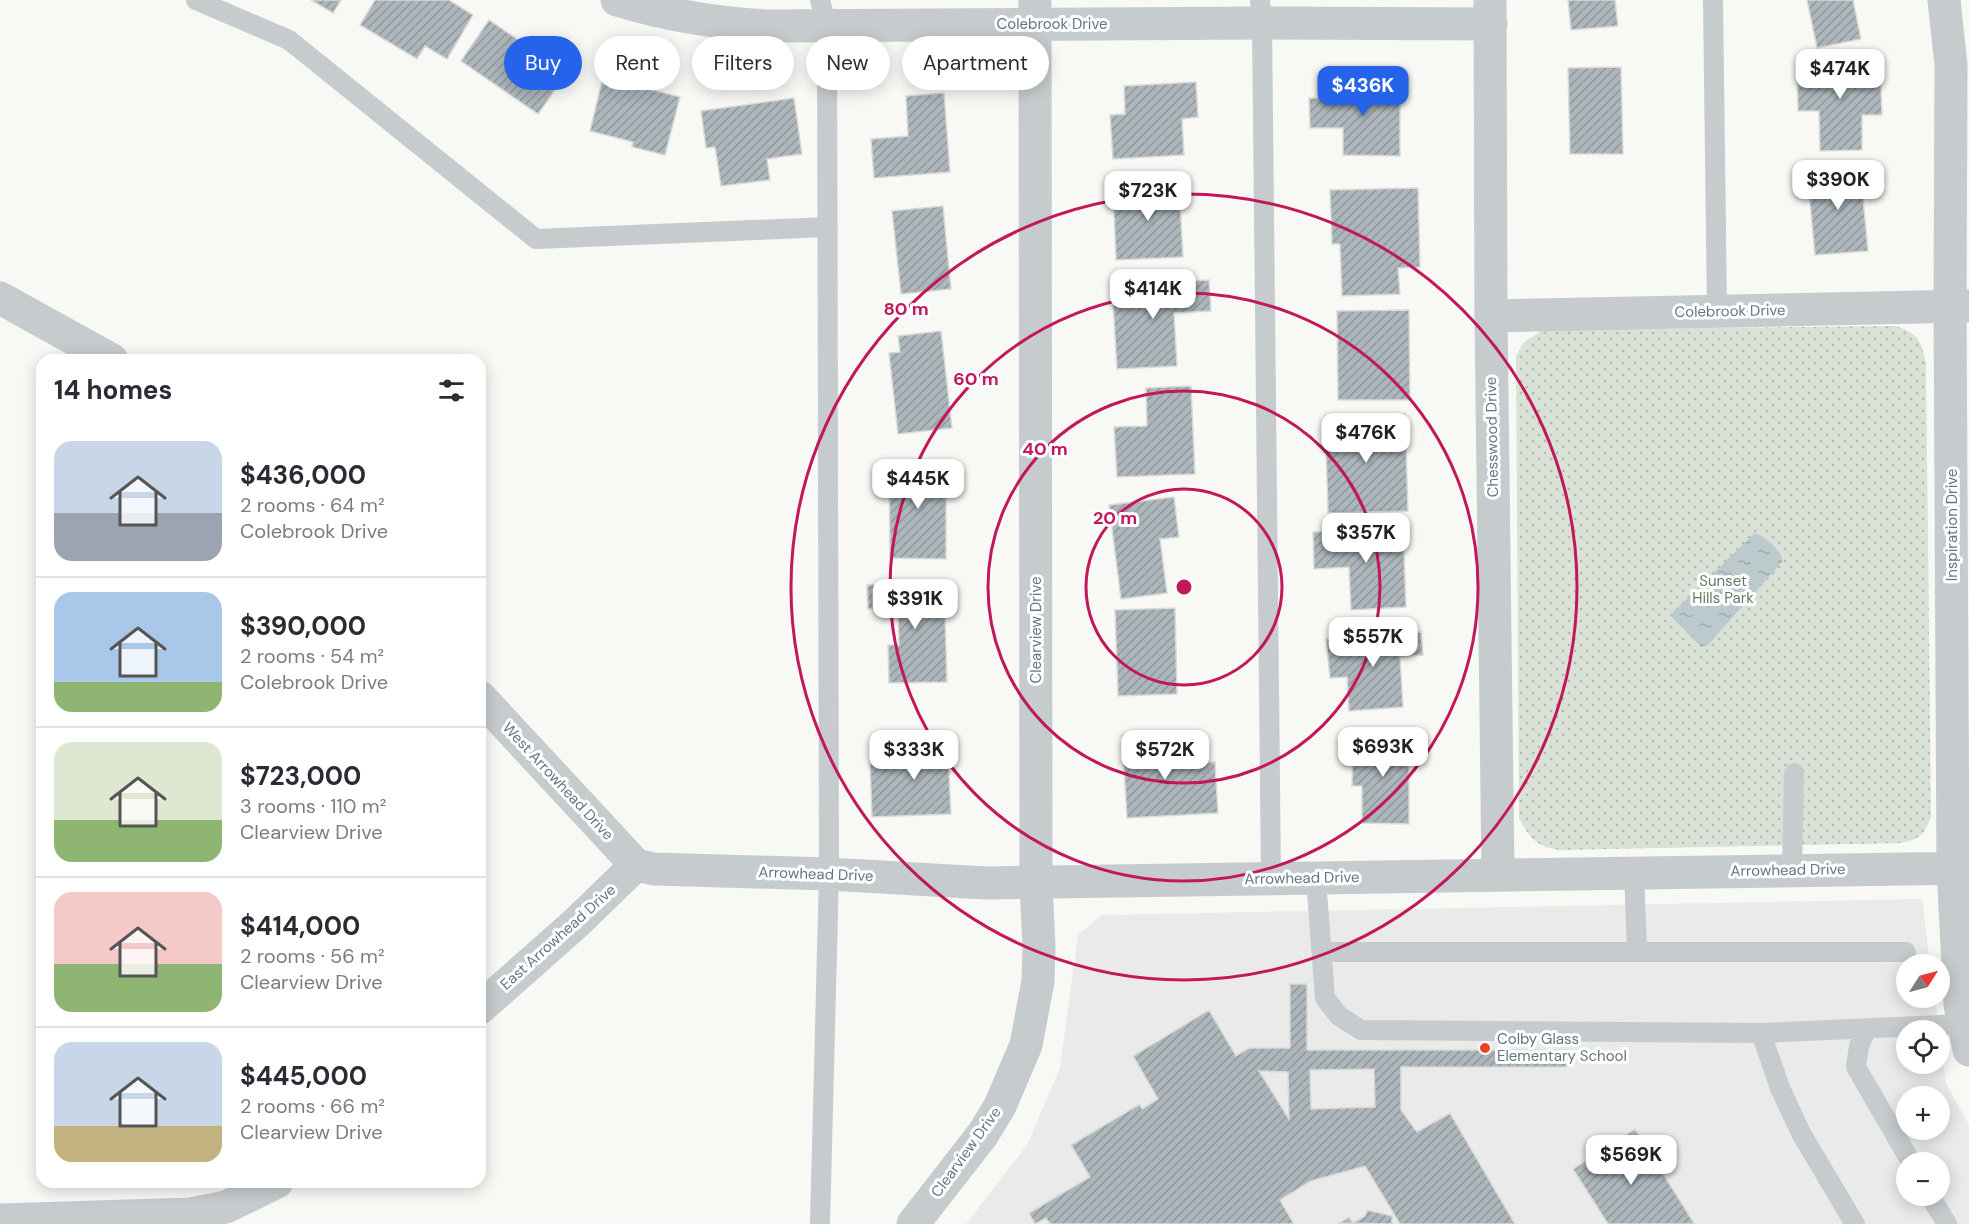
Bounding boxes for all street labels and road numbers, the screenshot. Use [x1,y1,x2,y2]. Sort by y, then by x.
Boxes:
street label: Colebrook Drive [996,14,1108,34]
street label: Colebrook Drive [1674,300,1786,322]
street label: Chesswood Drive [1481,377,1503,497]
street label: Inspiration Drive [1942,469,1962,581]
street label: Clearview Drive [1026,576,1046,684]
street label: West Arrowhead Drive [498,718,618,844]
street label: Arrowhead Drive [1730,859,1846,881]
street label: Arrowhead Drive [758,862,874,886]
street label: Arrowhead Drive [1244,867,1360,889]
street label: East Arrowhead Drive [496,880,620,994]
street label: Clearview Drive [926,1103,1006,1201]

